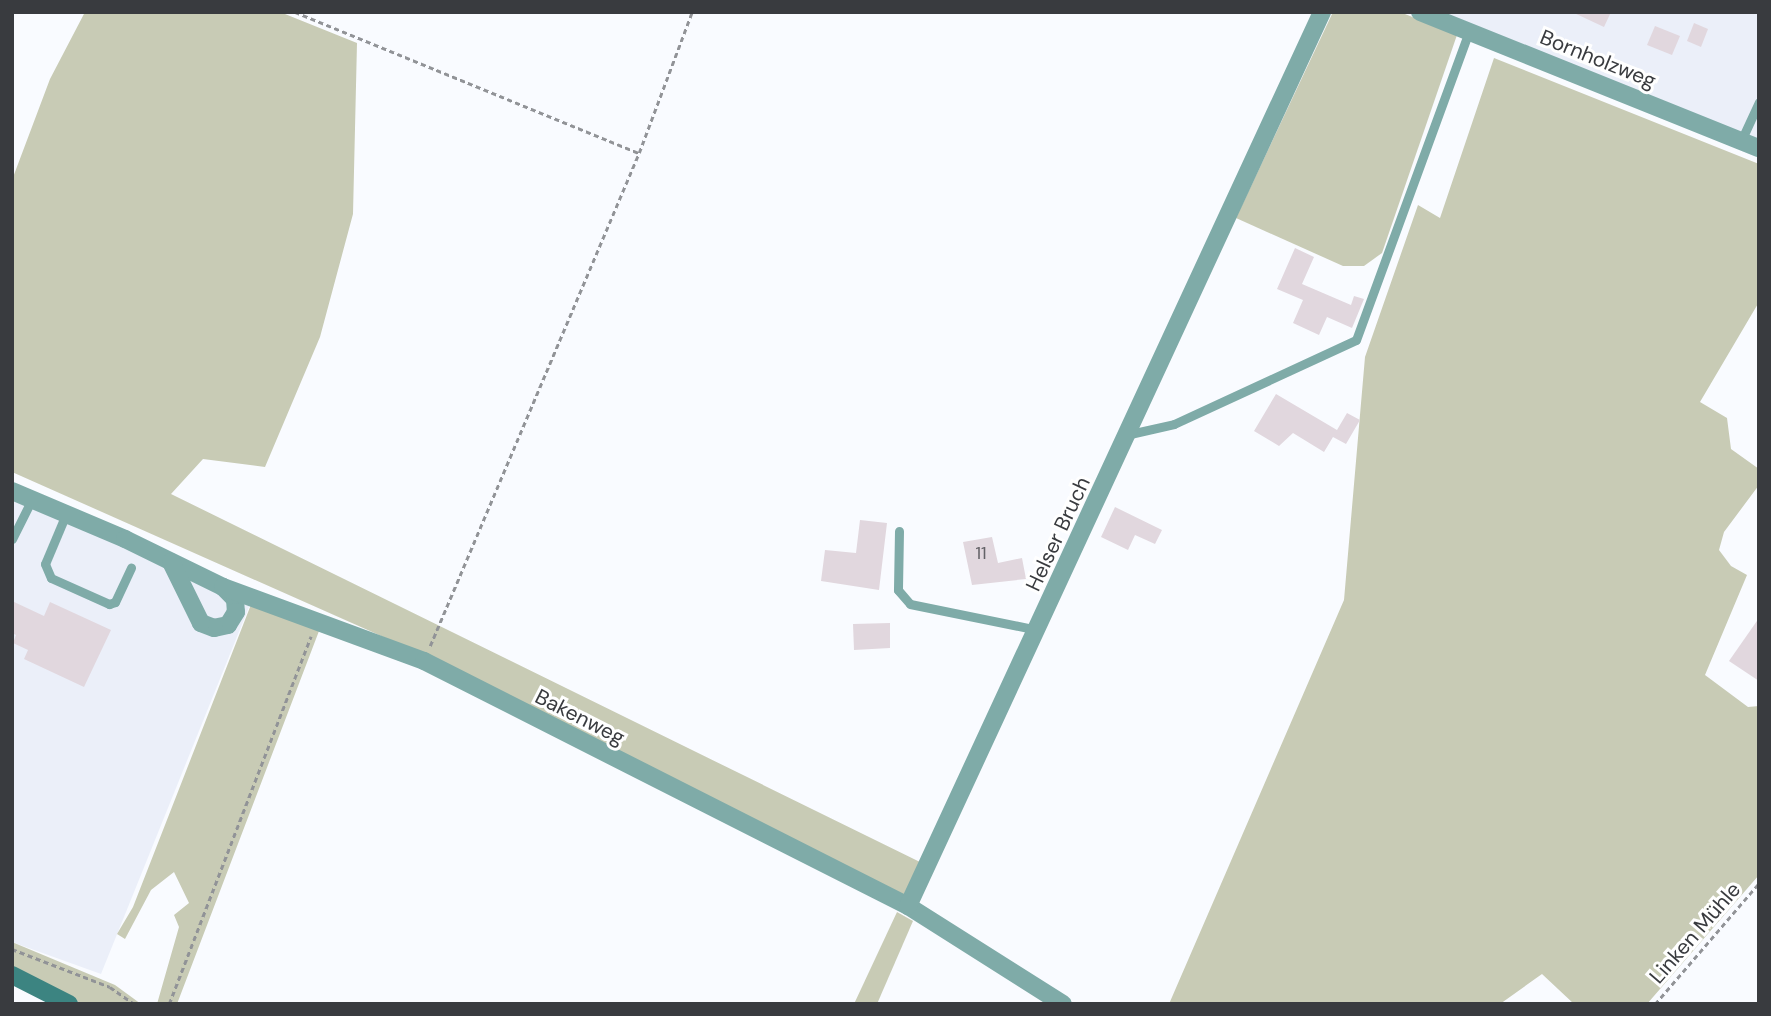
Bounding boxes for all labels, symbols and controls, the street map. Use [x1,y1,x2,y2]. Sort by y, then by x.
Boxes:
street label: Bornholzweg [1536,24,1660,94]
street label: Helser Bruch [1021,473,1095,595]
house number: 11 [975,542,987,564]
street label: Bakenweg [531,684,629,750]
street label: Linken Mühle [1644,877,1746,989]

